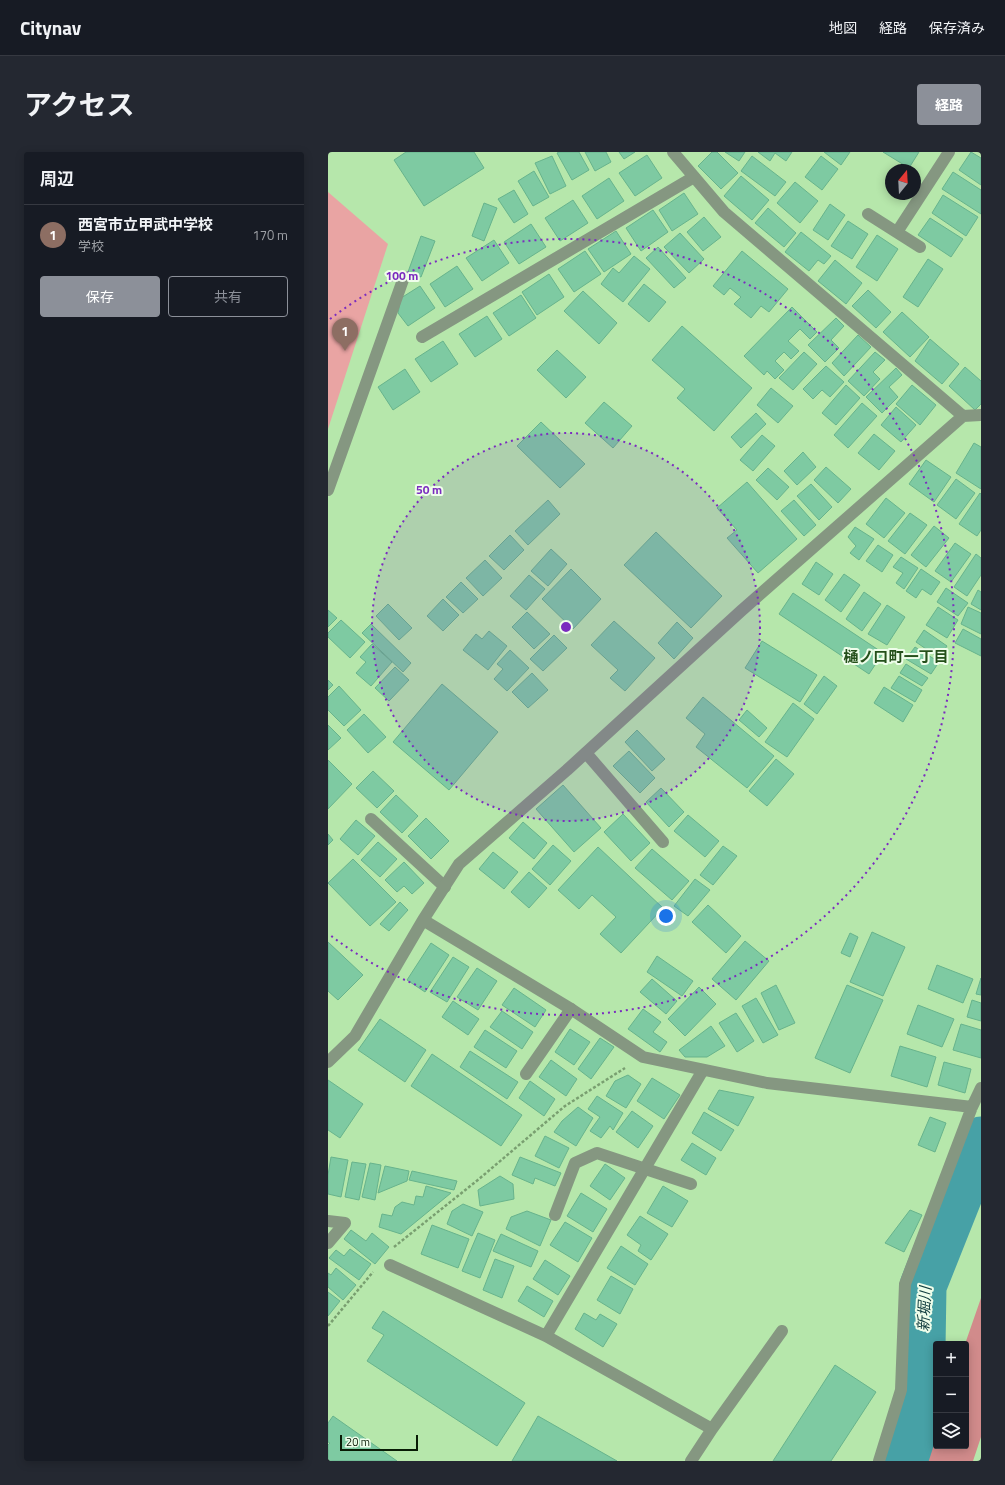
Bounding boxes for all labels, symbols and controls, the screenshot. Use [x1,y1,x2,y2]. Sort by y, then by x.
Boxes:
text: Citynav [20,13,81,42]
text: 地図 [829,17,857,38]
text: 経路 [879,17,907,38]
text: 保存済み [929,17,985,38]
text: アクセス [24,83,135,126]
button: 経路 [917,84,981,125]
north arrow [885,164,921,200]
text: 周辺 [40,166,74,192]
text: 西宮市立甲武中学校 [78,213,213,236]
text: 1 [49,225,57,245]
text: 170 m [252,225,288,245]
text: 学校 [78,236,104,256]
text: 100 m [386,266,418,285]
button: 保存 [40,276,160,317]
button: 共有 [168,276,288,317]
pin: 1 [332,318,358,351]
text: 50 m [416,480,442,499]
centre of rings [559,620,573,634]
district label: 樋ノ口町一丁目 [843,645,949,668]
your location [656,906,676,926]
water label: 新堀川 [911,1284,937,1332]
map controls [933,1341,969,1449]
button: + [933,1341,969,1377]
button: − [933,1377,969,1413]
button: layers [933,1413,969,1449]
scale bar [340,1433,418,1452]
text: 20 m [346,1434,370,1450]

